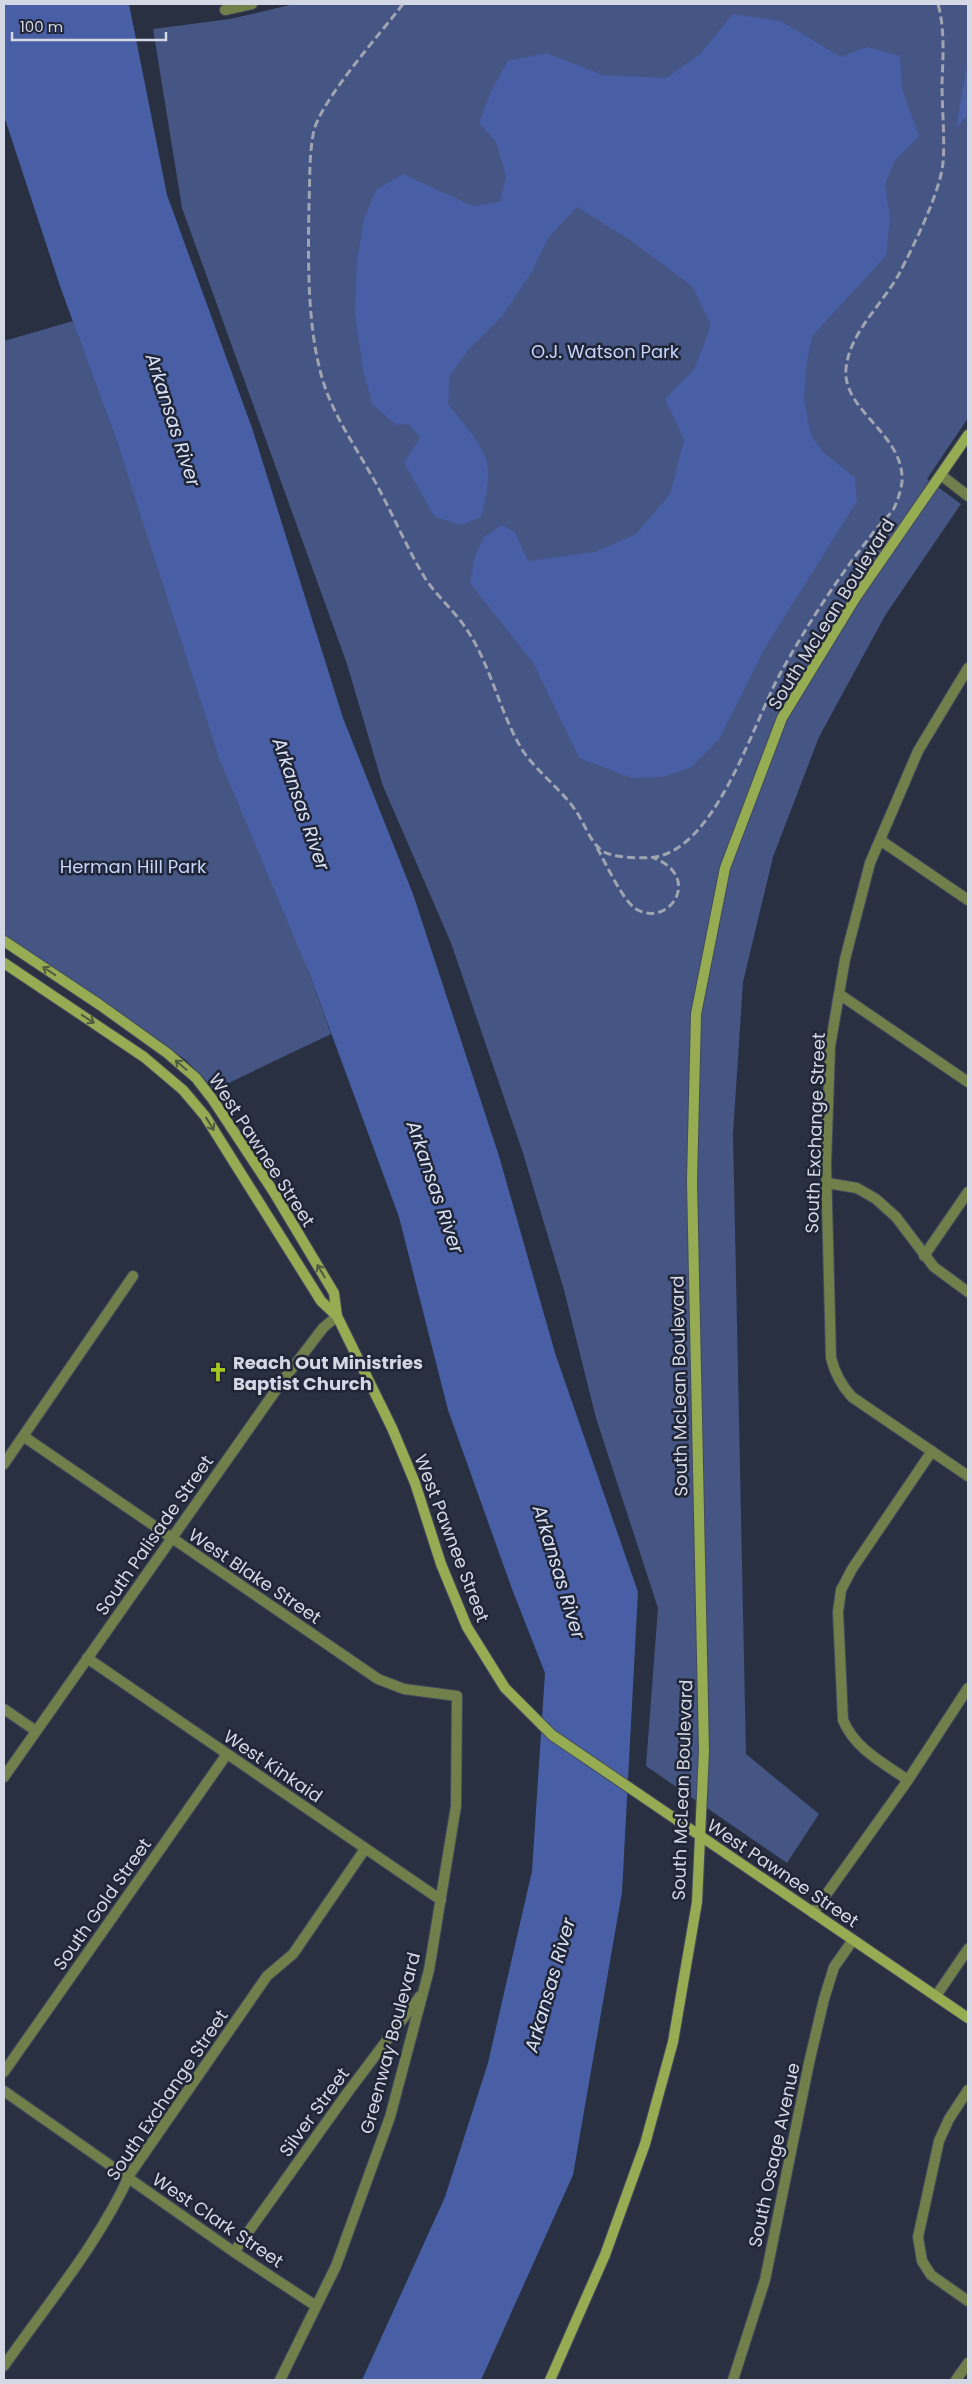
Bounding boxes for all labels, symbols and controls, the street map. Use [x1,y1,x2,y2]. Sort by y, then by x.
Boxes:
scale bar [12,10,166,42]
text: 100 m [20,16,63,37]
park label: O.J. Watson Park [531,339,680,364]
water label: Arkansas River [138,349,208,491]
street label: South McLean Boulevard [762,514,900,714]
water label: Arkansas River [265,733,337,875]
park label: Herman Hill Park [60,854,207,879]
one-way arrow [42,966,56,976]
one-way arrow [80,1014,94,1024]
street label: South Exchange Street [799,1032,831,1234]
one-way arrow [175,1060,188,1071]
street label: West Pawnee Street [203,1068,321,1232]
water label: Arkansas River [399,1116,471,1258]
one-way arrow [205,1117,215,1131]
one-way arrow [316,1265,326,1279]
street label: South McLean Boulevard [665,1275,693,1497]
place label: Reach Out Ministries Baptist Church [233,1350,423,1396]
church icon: Reach Out Ministries Baptist Church [207,1361,229,1383]
street label: South Palisade Street [89,1450,219,1620]
street label: West Pawnee Street [408,1450,496,1626]
water label: Arkansas River [526,1501,592,1643]
street label: West Blake Street [184,1522,326,1630]
street label: South McLean Boulevard [666,1679,698,1901]
street label: West Kinkaid [219,1724,327,1808]
street label: West Pawnee Street [702,1813,864,1933]
street label: South Gold Street [47,1833,157,1975]
water label: Arkansas River [518,1914,582,2056]
street label: Greenway Boulevard [354,1949,426,2137]
street label: South Exchange Street [100,2005,234,2185]
street label: South Osage Avenue [742,2060,806,2250]
street label: Silver Street [273,2062,355,2162]
street label: West Clark Street [147,2167,289,2273]

